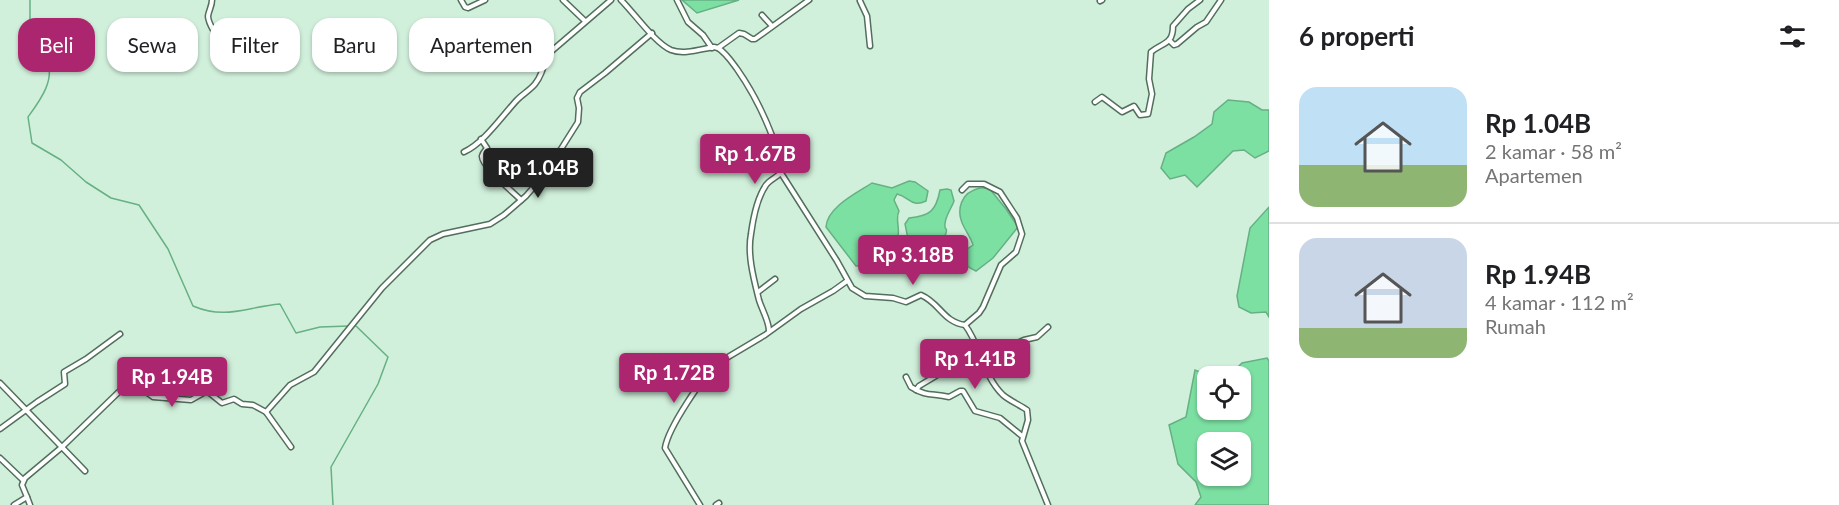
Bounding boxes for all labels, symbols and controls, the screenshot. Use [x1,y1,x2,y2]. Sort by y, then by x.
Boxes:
chip: Beli [18,18,95,72]
chip: Sewa [107,18,198,72]
chip: Filter [210,18,300,72]
chip: Baru [312,18,397,72]
chip: Apartemen [409,18,554,72]
text: 6 properti [1299,20,1415,52]
icon: filters [1776,20,1809,53]
text: Rp 1.04B [1485,107,1591,139]
icon: home [1347,111,1419,183]
pin: Rp 1.67B [693,134,817,185]
text: 2 kamar · 58 m² [1485,139,1622,163]
text: Rp 1.67B [714,141,796,165]
pin: Rp 1.04B [476,148,600,199]
text: Rp 1.04B [497,155,579,179]
text: Apartemen [1485,163,1583,187]
pin: Rp 3.18B [851,235,975,286]
text: Rp 3.18B [872,242,954,266]
text: Rp 1.94B [1485,258,1591,290]
icon: home [1347,262,1419,334]
text: 4 kamar · 112 m² [1485,290,1634,314]
text: Rumah [1485,314,1546,338]
pin: Rp 1.41B [913,339,1037,390]
text: Rp 1.41B [934,346,1016,370]
pin: Rp 1.72B [612,353,736,404]
pin: Rp 1.94B [110,357,234,408]
text: Rp 1.72B [633,360,715,384]
text: Rp 1.94B [131,364,213,388]
map controls [1197,366,1251,486]
button: locate [1197,366,1251,420]
button: layers [1197,432,1251,486]

